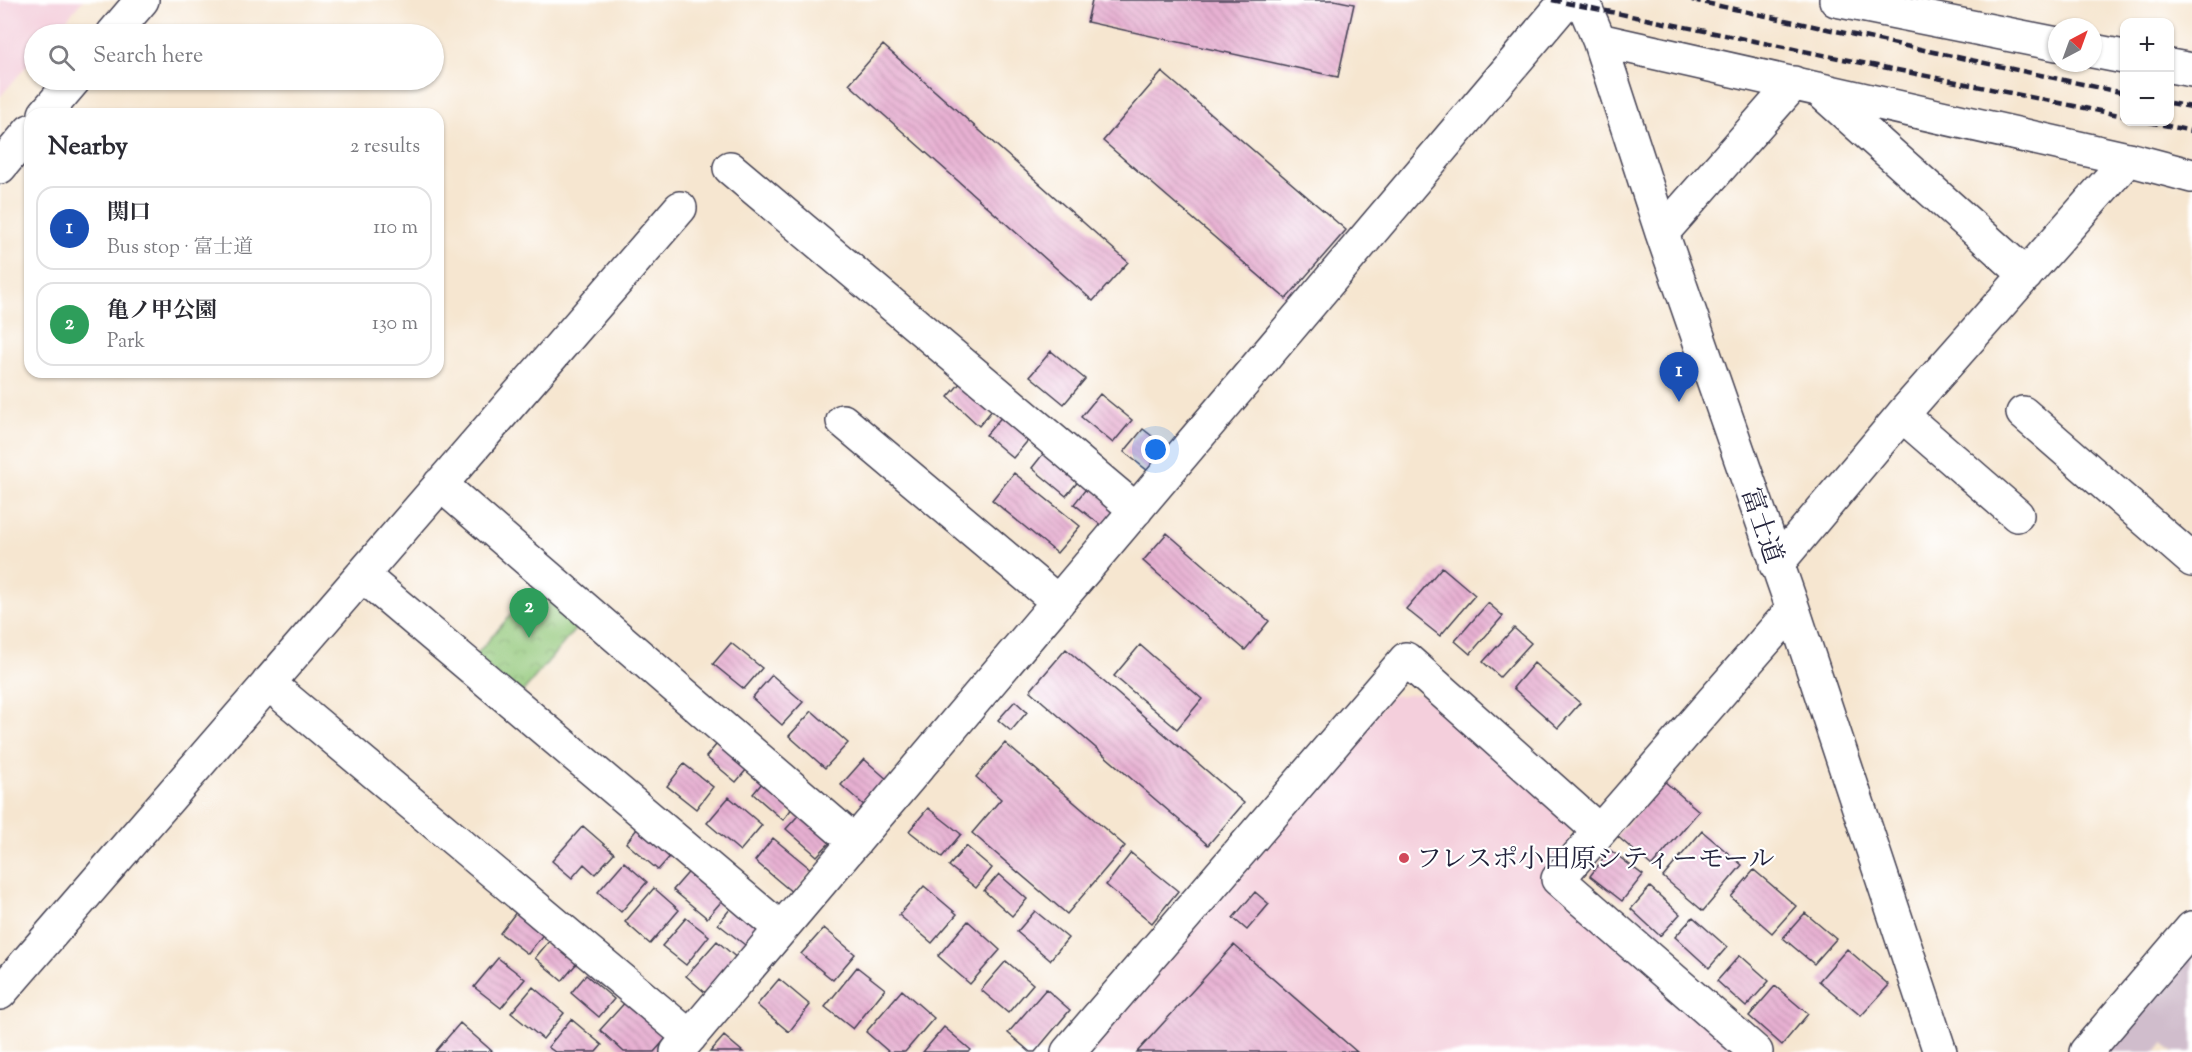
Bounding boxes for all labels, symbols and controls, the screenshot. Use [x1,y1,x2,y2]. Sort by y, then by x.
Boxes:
north arrow [2048,18,2102,72]
map controls [2120,18,2174,126]
button: + [2120,18,2174,72]
search box [24,24,444,90]
icon: search [45,41,78,74]
text: Search here [93,41,203,73]
button: − [2120,72,2174,126]
text: Nearby [48,129,128,166]
text: 2 results [350,133,420,162]
text: 関口 [107,198,151,230]
text: 1 [66,214,73,243]
text: 110 m [373,214,418,243]
text: Bus stop · 富士道 [107,234,253,263]
text: 亀ノ甲公園 [107,296,217,328]
text: 2 [65,310,74,339]
text: 130 m [372,310,418,339]
text: Park [107,328,145,357]
pin: 1 [1660,352,1698,402]
your location [1141,435,1170,464]
street label: 富士道 [1730,483,1791,569]
pin: 2 [510,588,548,638]
place label: フレスポ小田原シティーモール [1416,842,1775,879]
marker: フレスポ小田原シティーモール [1397,851,1411,865]

